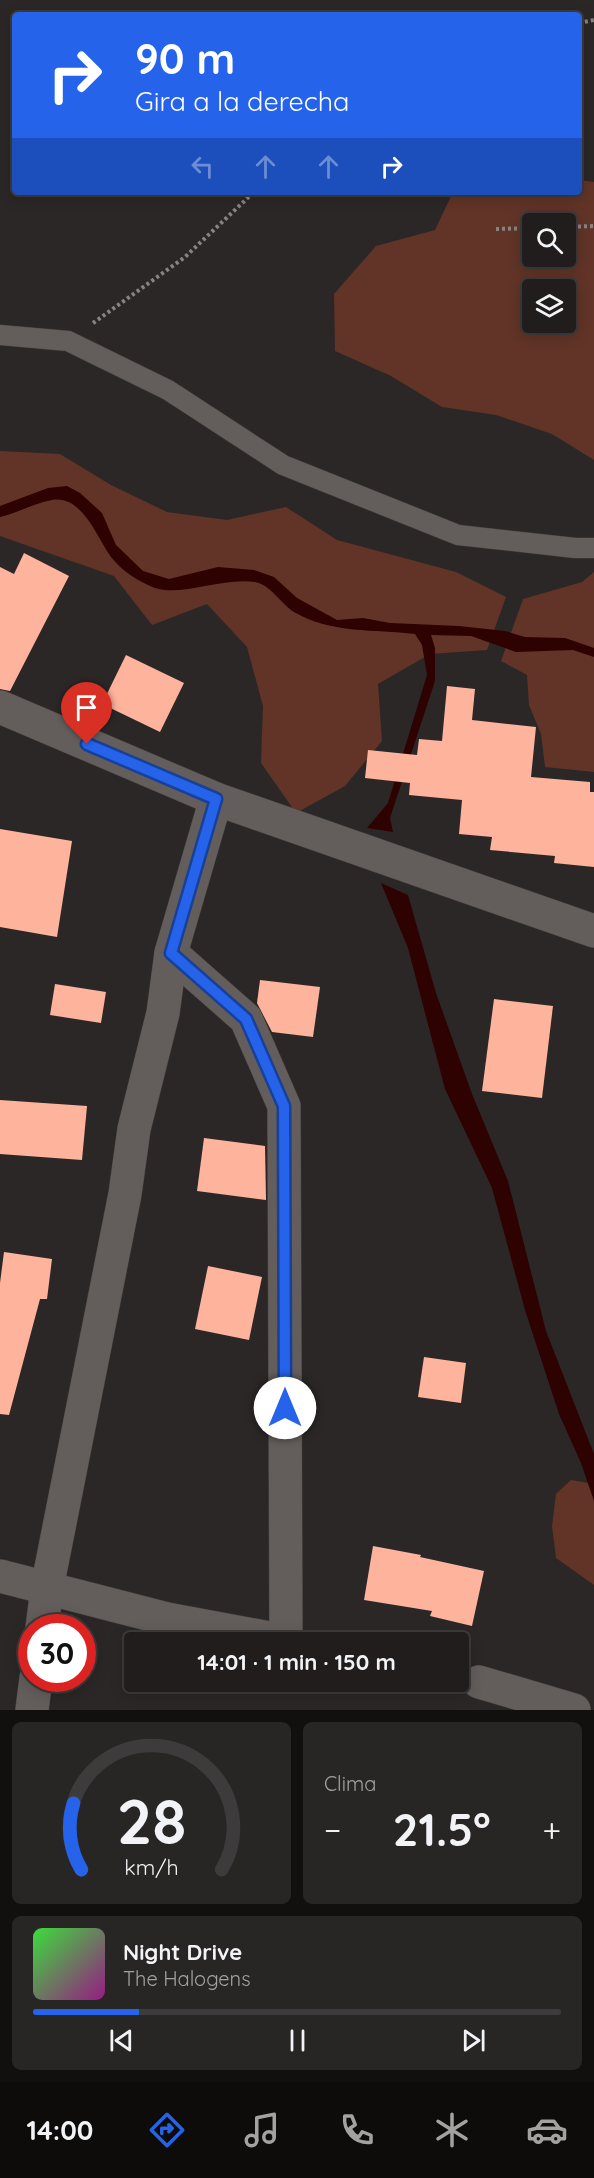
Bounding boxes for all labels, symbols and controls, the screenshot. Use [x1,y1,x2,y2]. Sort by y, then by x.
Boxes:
text: 90 m [135,32,235,85]
icon: right [36,36,114,114]
text: Gira a la derecha [135,84,349,118]
icon: left [186,150,219,183]
icon: ahead [249,150,282,183]
icon: ahead [312,150,345,183]
icon: right [375,150,408,183]
map controls [522,213,576,333]
button: search [522,213,576,267]
button: layers [522,279,576,333]
pin [61,682,112,744]
icon: arrive [70,691,103,724]
position arrow [253,1376,317,1440]
speed limit sign: 30 [18,1614,96,1692]
text: 14:01 · 1 min · 150 m [197,1648,396,1676]
text: Clima [324,1771,376,1796]
text: 28 [117,1782,186,1860]
text: 21.5° [393,1801,491,1857]
text: − [324,1809,341,1850]
text: + [542,1809,561,1850]
text: km/h [124,1854,179,1880]
text: Night Drive [123,1938,242,1966]
text: The Halogens [123,1966,251,1991]
icon: previous [105,2024,138,2057]
icon: pause [281,2024,314,2057]
icon: next [457,2024,490,2057]
icon: directions [146,2109,188,2151]
icon: music [241,2109,283,2151]
icon: phone [336,2109,378,2151]
icon: climate [431,2109,473,2151]
icon: car [526,2109,568,2151]
text: 14:00 [26,2113,93,2147]

